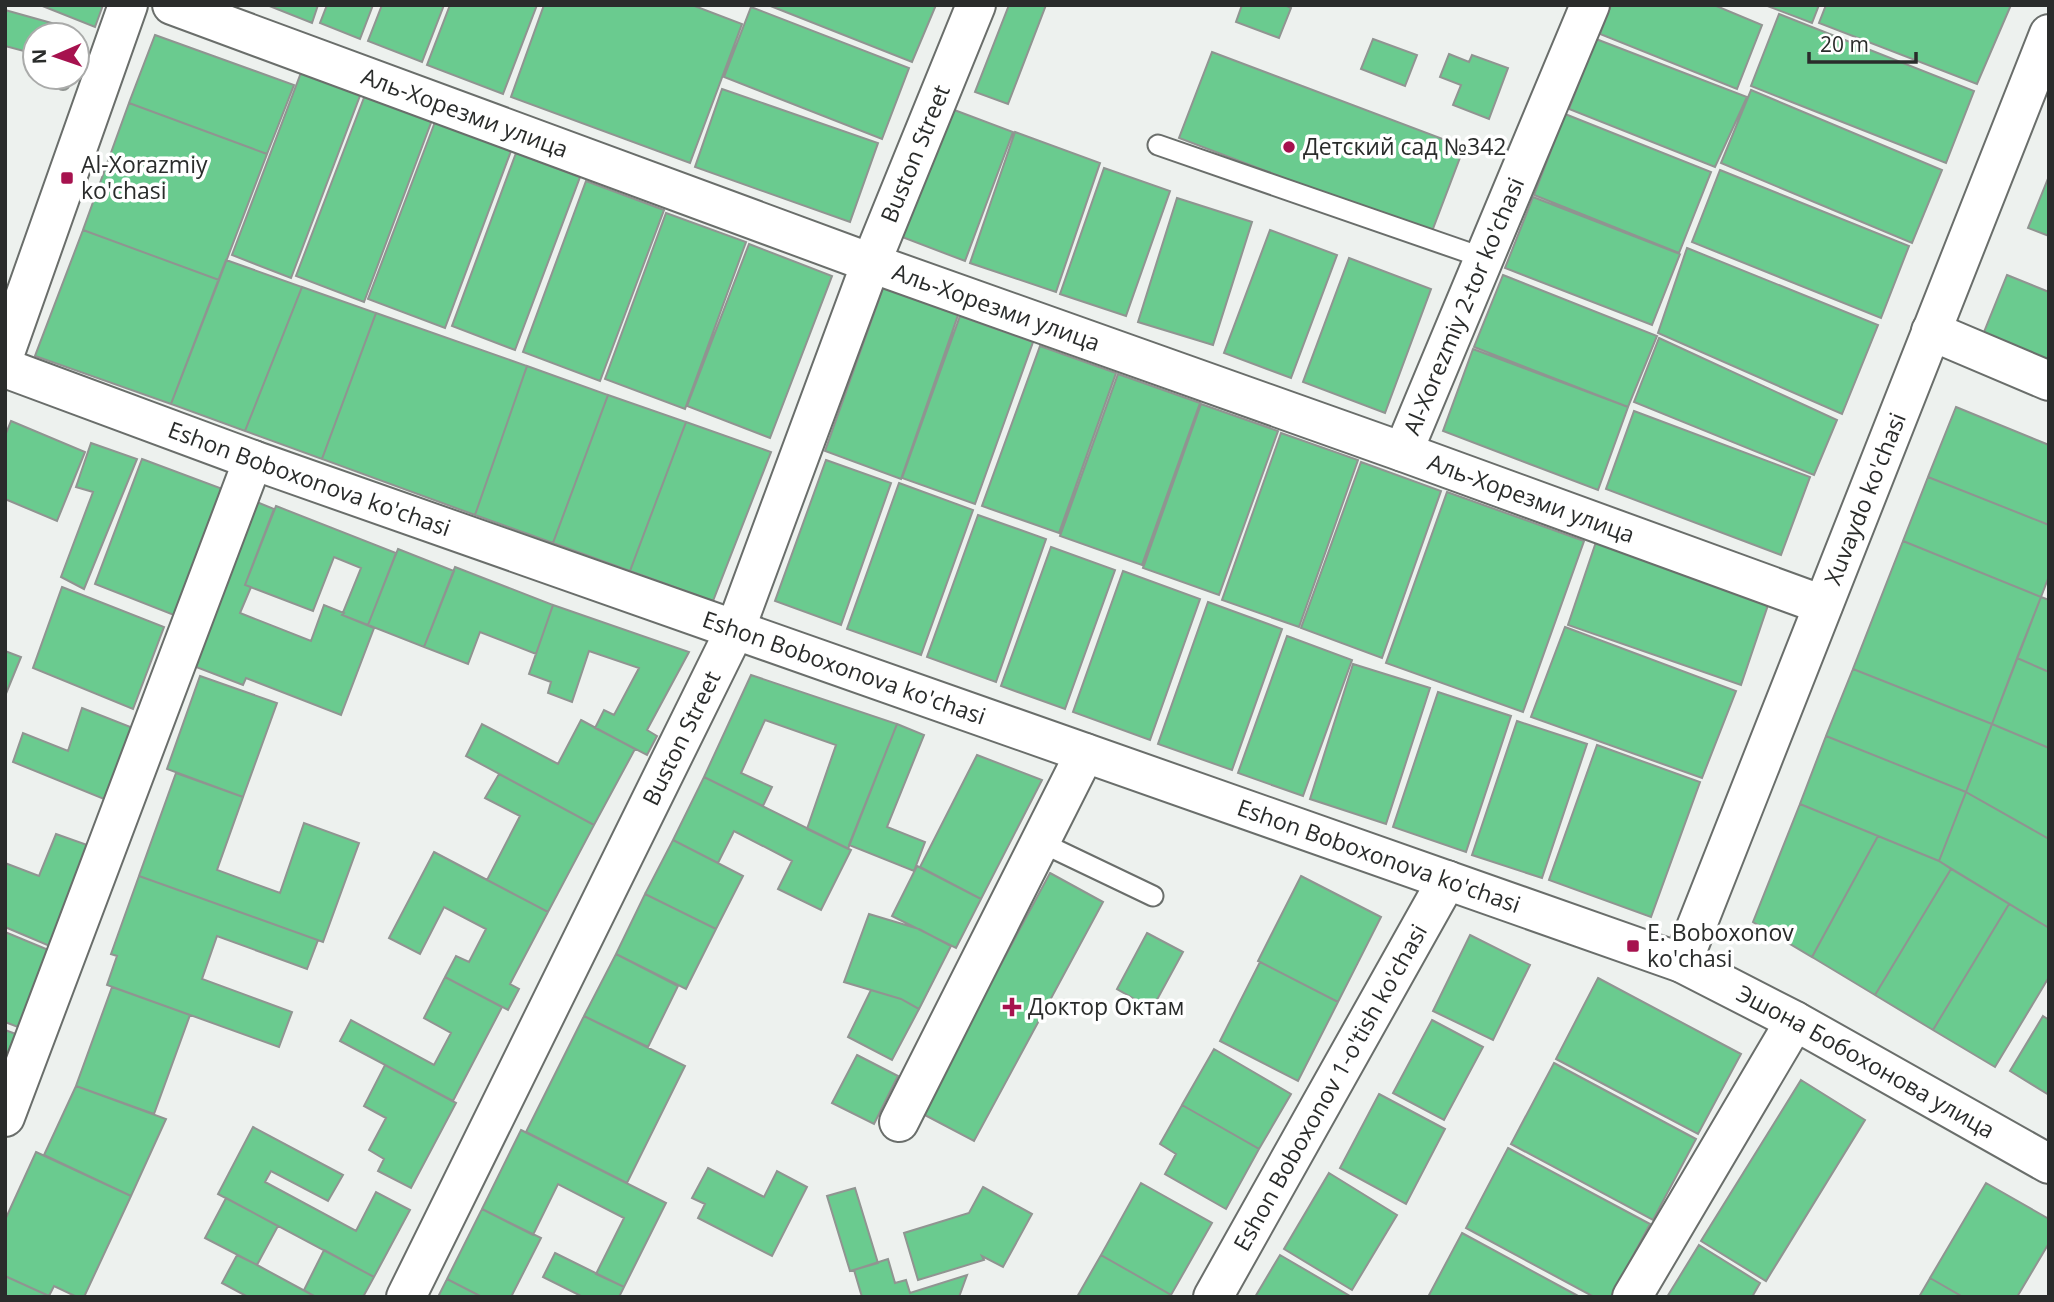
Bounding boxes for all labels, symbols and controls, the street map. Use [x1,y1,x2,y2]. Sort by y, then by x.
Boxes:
north arrow [21,21,91,91]
scale bar [1809,21,1916,65]
text: 20 m [1820,30,1869,58]
text: N [26,48,52,65]
street label: Аль-Хорезми улица [357,59,573,165]
street label: Buston Street [872,80,957,227]
place label: Детский сад №342 [1303,130,1506,162]
marker: Детский сад №342 [1281,139,1297,155]
place label: Al-Xorazmiy ko'chasi [81,148,208,206]
marker: Al-Xorazmiy ko'chasi [59,170,75,186]
street label: Al-Xorezmiy 2-tor ko'chasi [1395,172,1531,439]
street label: Аль-Хорезми улица [889,255,1105,358]
street label: Xuvaydo ko'chasi [1816,408,1913,589]
street label: Eshon Boboxonova ko'chasi [164,413,455,543]
street label: Аль-Хорезми улица [1424,445,1639,550]
street label: Eshon Boboxonova ko'chasi [698,602,990,732]
street label: Buston Street [634,665,727,811]
street label: Eshon Boboxonova ko'chasi [1233,791,1525,920]
place label: E. Boboxonov ko'chasi [1647,916,1794,974]
street label: Eshon Boboxonov 1-o'tish ko'chasi [1225,918,1434,1256]
marker: E. Boboxonov ko'chasi [1625,938,1641,954]
street label: Эшона Бобохонова улица [1732,977,2001,1145]
place label: Доктор Октам [1028,990,1184,1022]
marker: Доктор Октам [1002,997,1022,1017]

